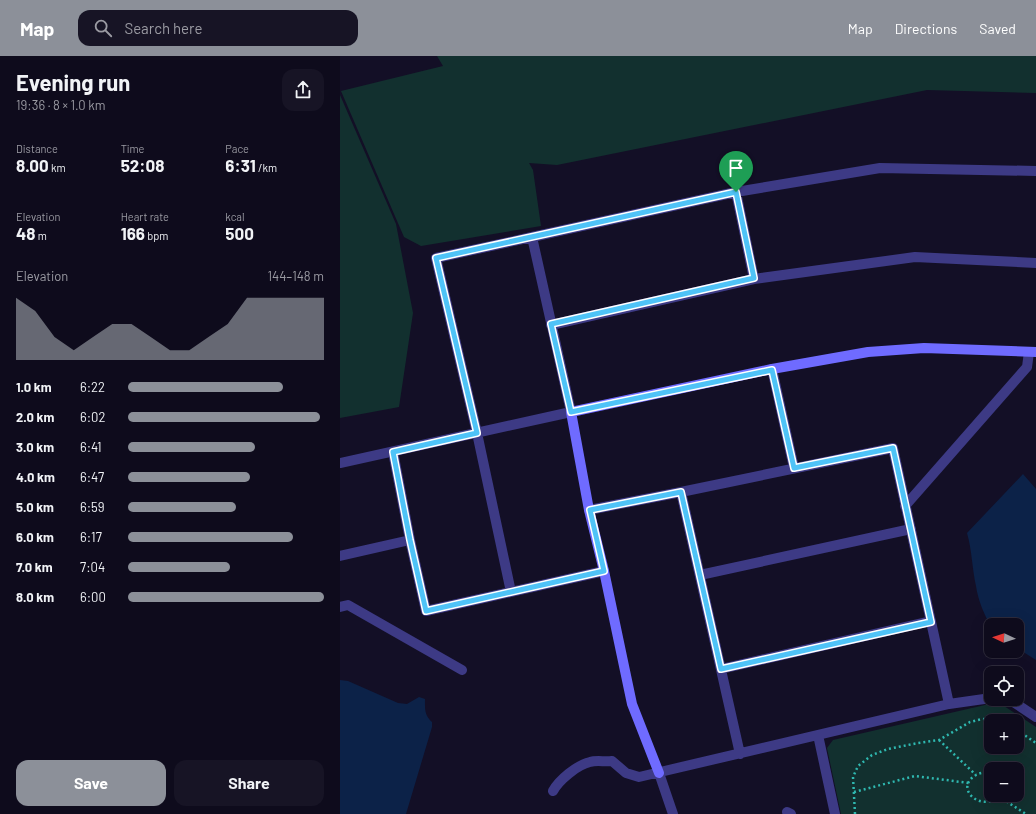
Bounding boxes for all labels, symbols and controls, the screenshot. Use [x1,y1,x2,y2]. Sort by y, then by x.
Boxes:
search box [78,10,358,46]
text: Map [20,17,54,40]
icon: search [92,17,114,39]
text: Search here [124,19,202,37]
text: Map [848,20,873,37]
text: Directions [895,20,957,37]
text: Saved [979,20,1016,37]
text: Evening run [16,69,130,95]
button: share [282,69,324,111]
text: 19:36 · 8 × 1.0 km [16,97,105,113]
text: Distance [16,142,58,155]
text: Time [121,142,144,155]
text: Pace [225,142,249,155]
pin [719,151,753,192]
text: 8.00 [16,155,49,175]
text: 52:08 [121,155,164,175]
text: 6:31 [225,155,256,175]
icon: arrive [725,157,747,179]
text: km [49,161,66,174]
text: /km [256,161,277,174]
text: Elevation [16,210,60,223]
text: Heart rate [121,210,169,223]
text: kcal [225,210,245,223]
text: 48 [16,223,35,243]
text: 166 [121,223,145,243]
text: 500 [225,223,254,243]
text: m [35,229,47,242]
text: bpm [145,229,168,242]
text: Elevation [16,268,68,284]
text: 144–148 m [267,268,324,284]
text: 1.0 km [16,379,52,395]
text: 6:22 [80,379,105,395]
text: 2.0 km [16,409,54,425]
text: 6:02 [80,409,105,425]
text: 3.0 km [16,439,54,455]
text: 6:41 [80,439,102,455]
text: 4.0 km [16,469,55,485]
text: 6:47 [80,469,104,485]
text: 5.0 km [16,499,54,515]
text: 6:59 [80,499,105,515]
text: 6.0 km [16,529,54,545]
text: 6:17 [80,529,102,545]
text: 7.0 km [16,559,53,575]
text: 7:04 [80,559,105,575]
text: 8.0 km [16,589,54,605]
text: 6:00 [80,589,106,605]
north arrow [984,618,1024,658]
map controls [984,618,1024,802]
button: locate [984,666,1024,706]
button: + [984,714,1024,754]
button: Save [16,760,166,806]
button: Share [174,760,324,806]
button: − [984,762,1024,802]

